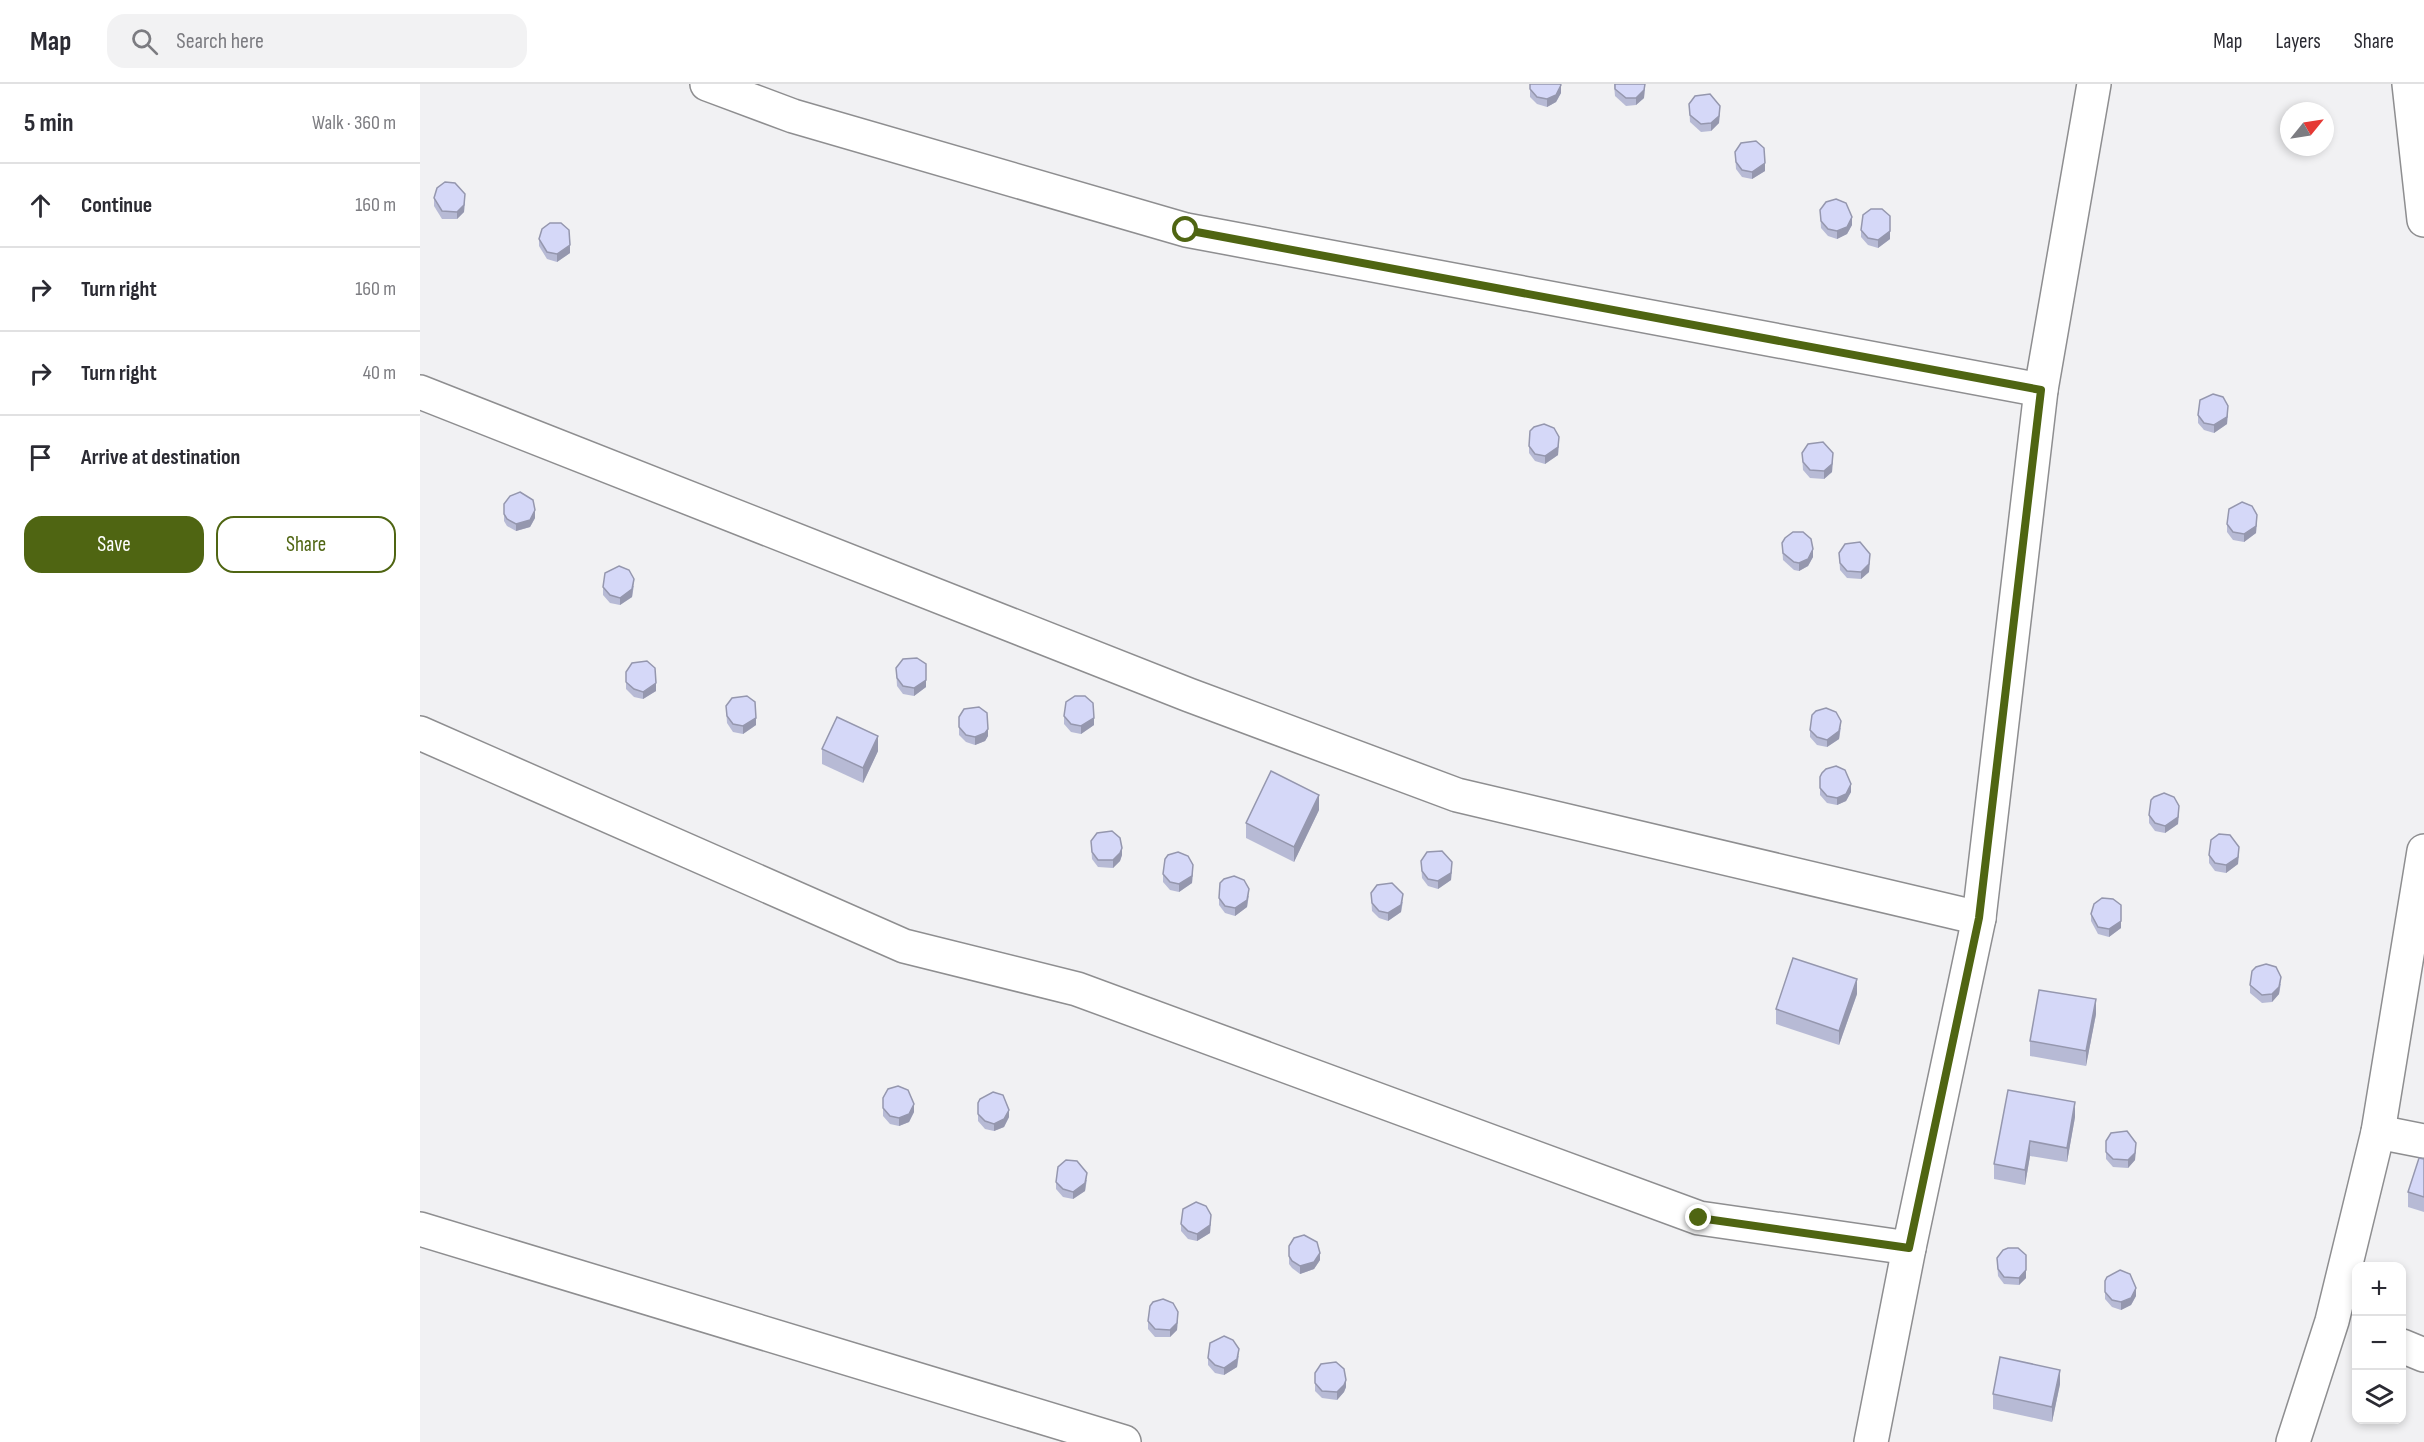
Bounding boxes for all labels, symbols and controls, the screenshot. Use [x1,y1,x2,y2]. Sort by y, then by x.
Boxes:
search box [107,14,527,68]
text: Map [30,25,71,58]
icon: search [128,25,161,58]
text: Search here [176,28,264,55]
text: Map [2213,29,2242,54]
text: Layers [2275,29,2321,54]
text: Share [2354,29,2394,54]
north arrow [2280,102,2334,156]
text: 5 min [24,108,74,139]
text: Walk · 360 m [312,111,396,135]
icon: ahead [24,189,57,222]
text: Continue [81,192,152,219]
text: 160 m [355,193,396,217]
route start [1172,216,1198,242]
icon: right [24,273,57,306]
text: Turn right [81,276,157,303]
text: 160 m [355,277,396,301]
icon: right [24,357,57,390]
text: Turn right [81,360,157,387]
text: 40 m [363,361,396,385]
icon: arrive [24,441,57,474]
text: Arrive at destination [81,444,240,471]
button: Save [24,516,204,573]
button: Share [216,516,396,573]
route end [1685,1204,1711,1230]
map controls [2352,1262,2406,1424]
button: + [2352,1262,2406,1316]
button: − [2352,1316,2406,1370]
button: layers [2352,1370,2406,1424]

